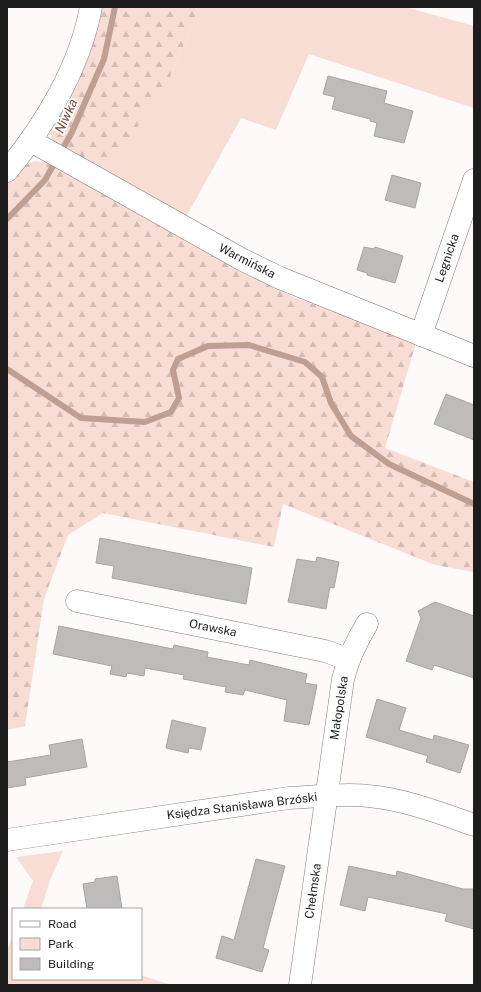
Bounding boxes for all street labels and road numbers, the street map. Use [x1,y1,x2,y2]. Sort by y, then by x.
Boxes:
street label: Legnicka [432,232,462,284]
street label: Warmińska [216,241,278,281]
street label: Orawska [188,617,238,639]
street label: Małopolska [327,675,351,741]
street label: Księdza Stanisława Brzóski [166,790,318,822]
street label: Chełmska [302,862,324,920]

